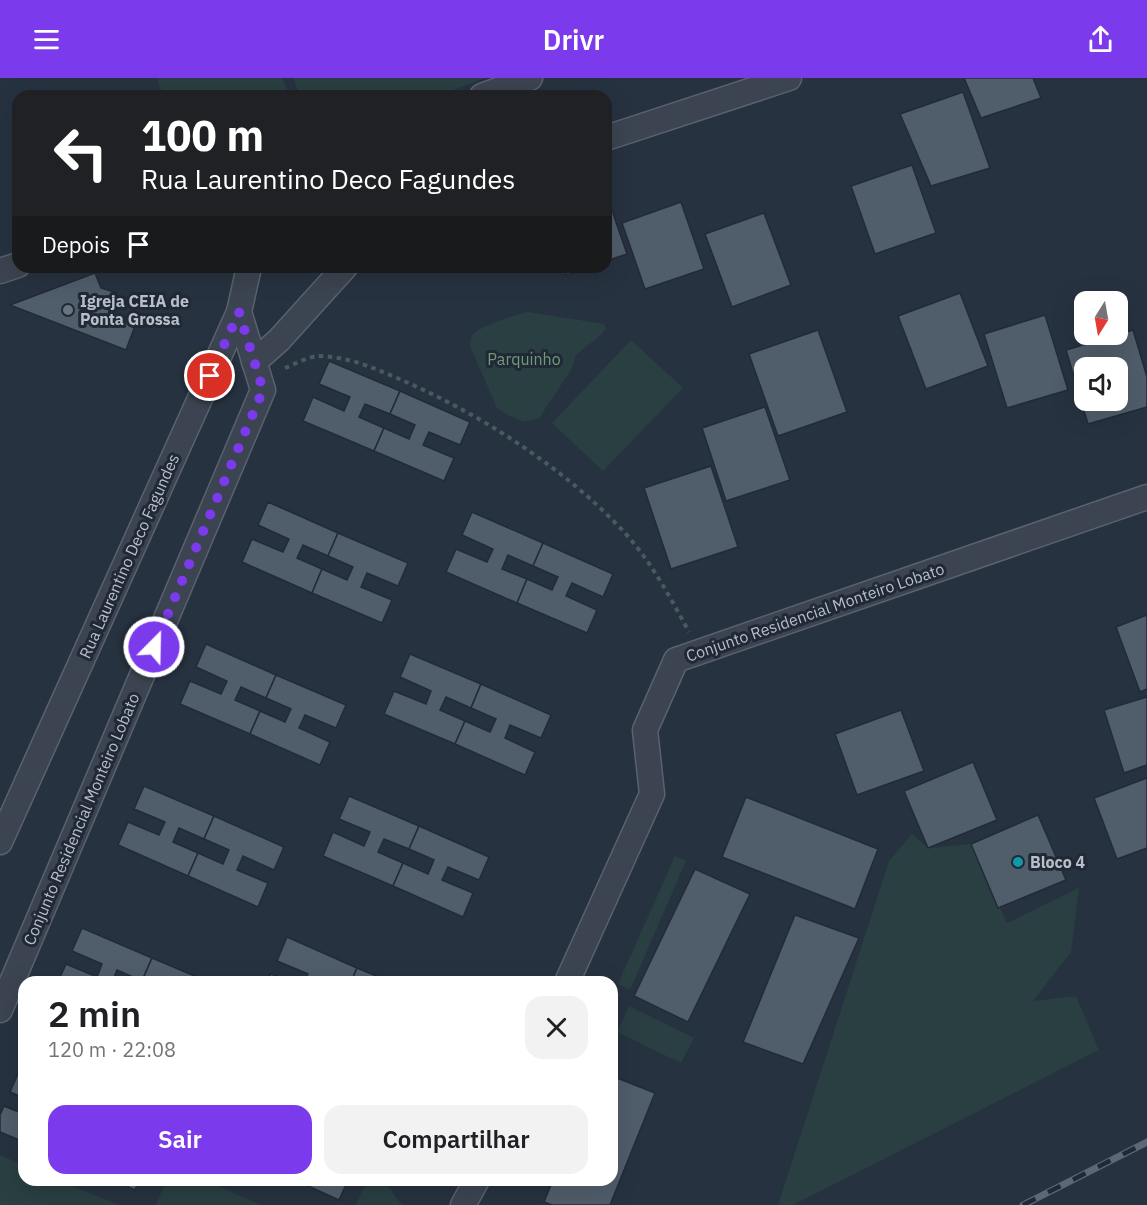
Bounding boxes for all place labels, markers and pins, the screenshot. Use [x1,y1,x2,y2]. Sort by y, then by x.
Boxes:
place label: Igreja CEIA de Ponta Grossa [80,291,189,329]
marker: Igreja CEIA de Ponta Grossa [61,303,75,317]
pin [184,350,235,401]
place label: Bloco 4 [1030,852,1086,872]
marker: Bloco 4 [1011,855,1025,869]

